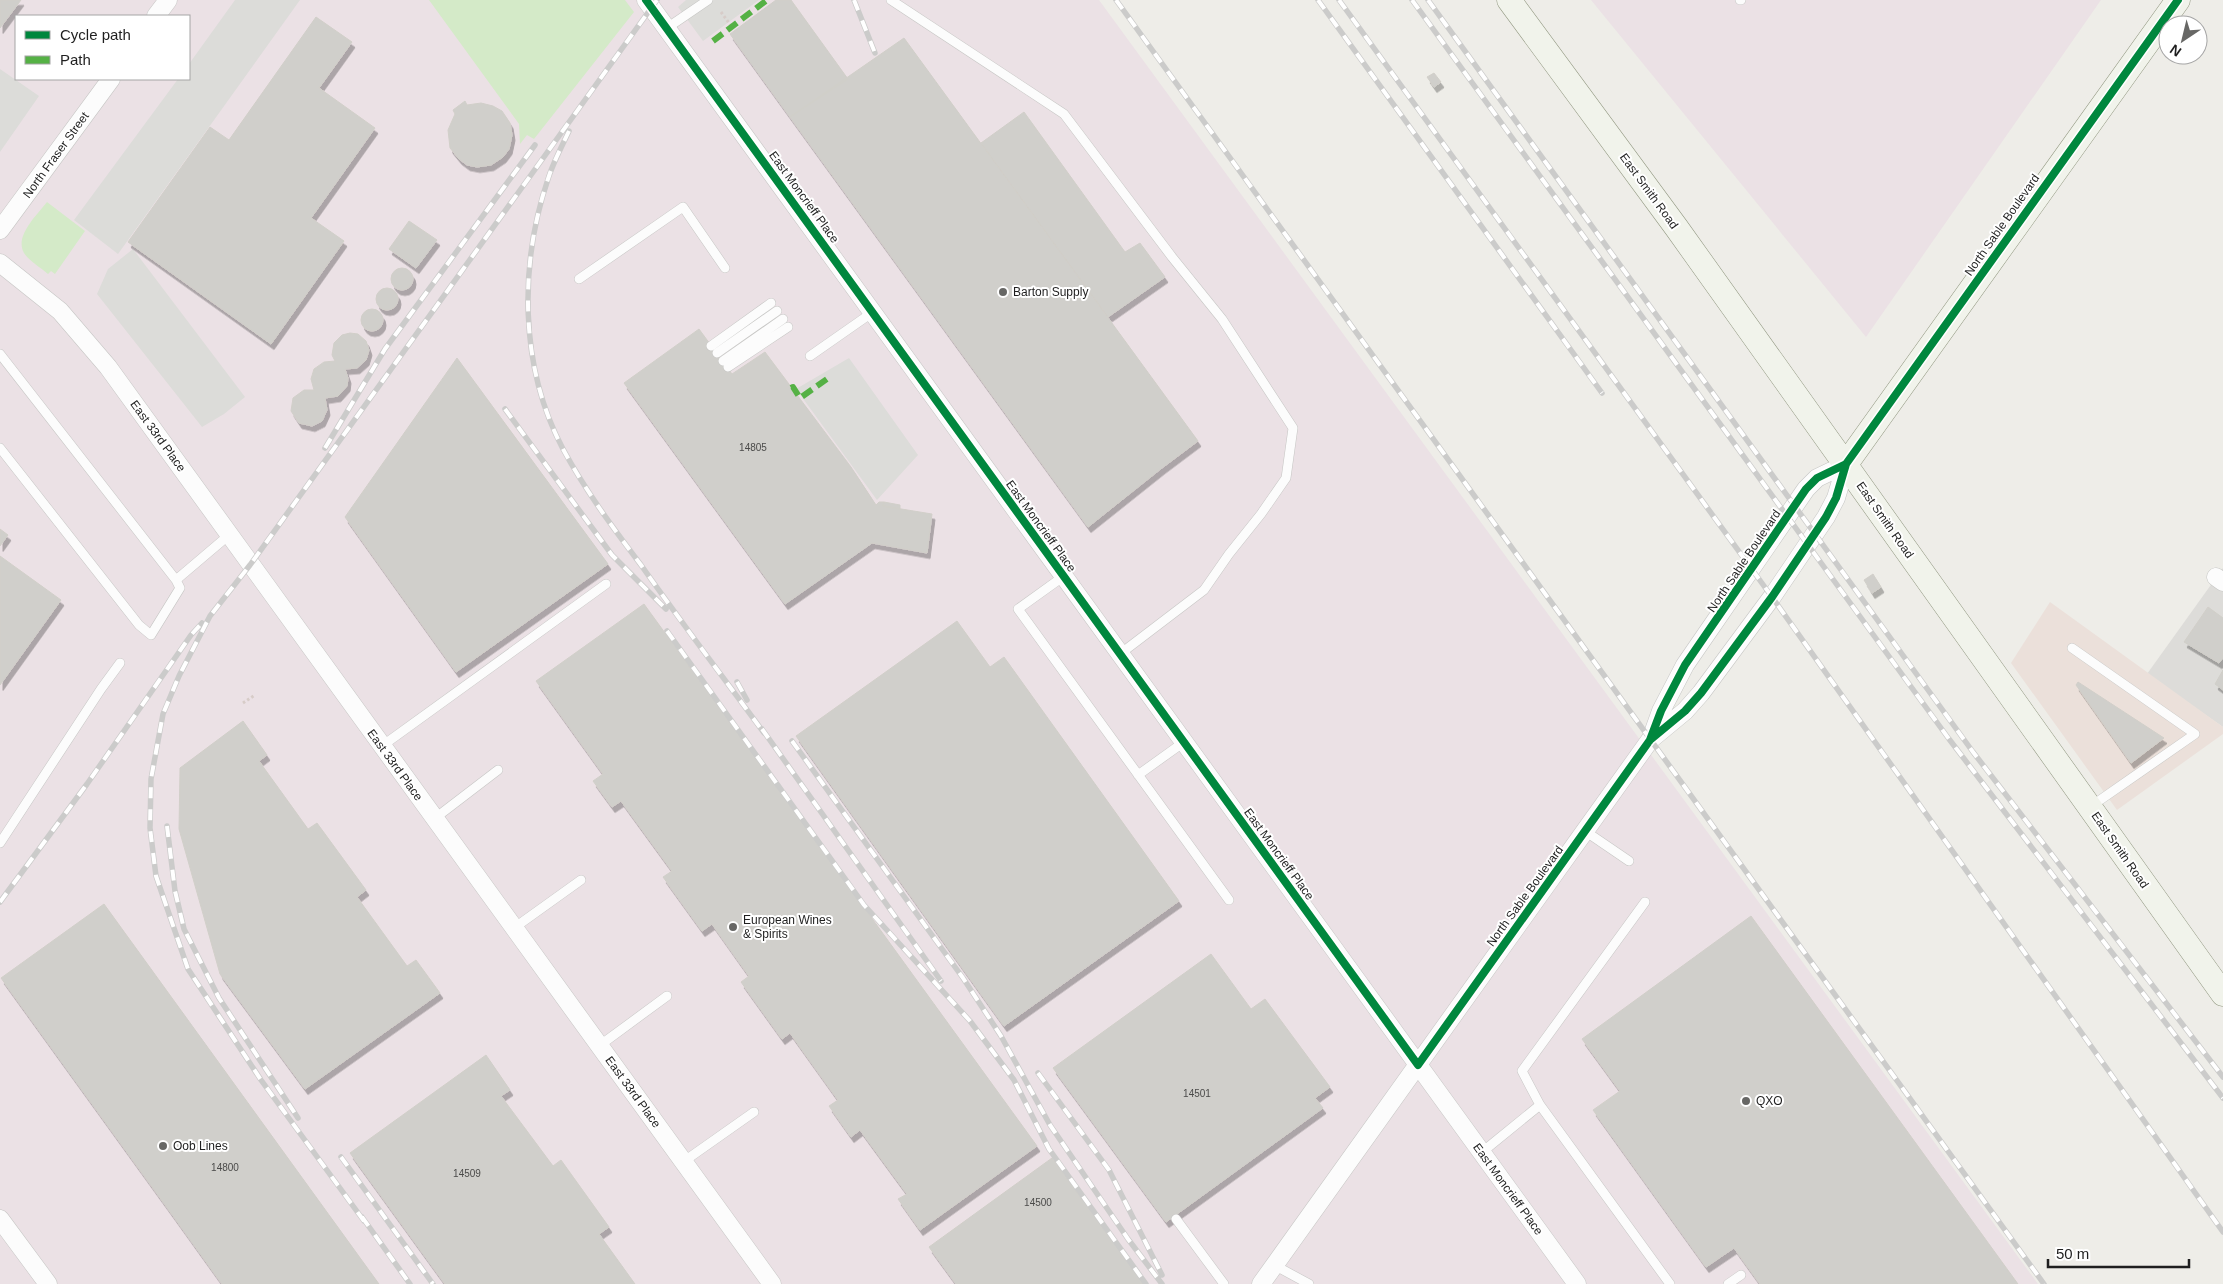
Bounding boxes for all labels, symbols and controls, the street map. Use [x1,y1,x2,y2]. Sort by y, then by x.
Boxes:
legend [15,15,190,80]
north arrow [2158,15,2208,65]
text: Cycle path [60,26,131,43]
text: N [2167,41,2184,60]
text: Path [60,51,91,68]
street label: North Fraser Street [20,109,92,201]
street label: East Moncrieff Place [766,148,842,246]
street label: East Smith Road [1617,150,1681,232]
street label: North Sable Boulevard [1962,172,2042,278]
place label: Barton Supply [1013,285,1088,299]
marker: Barton Supply [997,286,1009,298]
street label: East 33rd Place [127,398,189,475]
house number: 14805 [739,442,767,453]
street label: East Moncrieff Place [1003,477,1079,575]
street label: East Smith Road [1853,479,1917,561]
street label: North Sable Boulevard [1704,507,1784,615]
street label: East 33rd Place [364,727,426,804]
street label: East Moncrieff Place [1241,805,1317,903]
street label: East Smith Road [2088,809,2152,891]
street label: North Sable Boulevard [1484,843,1566,949]
place label: European Wines & Spirits [743,913,832,941]
marker: European Wines & Spirits [727,921,739,933]
street label: East 33rd Place [602,1054,664,1131]
house number: 14501 [1183,1088,1211,1099]
place label: QXO [1756,1094,1783,1108]
marker: QXO [1740,1095,1752,1107]
place label: Oob Lines [173,1139,228,1153]
marker: Oob Lines [157,1140,169,1152]
street label: East Moncrieff Place [1470,1140,1546,1238]
house number: 14800 [211,1162,239,1173]
house number: 14509 [453,1168,481,1179]
house number: 14500 [1024,1197,1052,1208]
scale bar [2048,1236,2189,1268]
text: 50 m [2056,1245,2089,1262]

